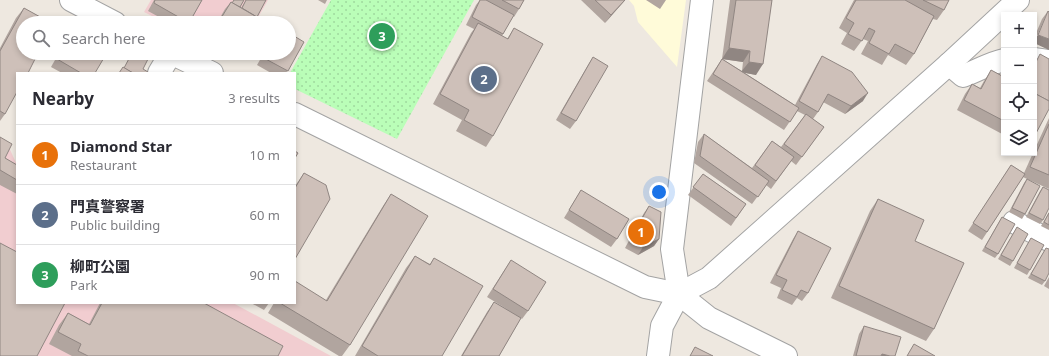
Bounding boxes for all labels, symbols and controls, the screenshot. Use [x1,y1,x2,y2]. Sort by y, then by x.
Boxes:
map controls [1001,12,1037,156]
button: + [1001,12,1037,48]
search box [16,16,296,60]
pin: 3 [369,21,395,51]
icon: search [30,27,52,49]
text: Search here [62,28,145,48]
button: − [1001,48,1037,84]
pin: 2 [471,64,497,94]
button: locate [1001,84,1037,120]
text: Nearby [32,87,94,110]
text: 3 results [228,89,280,107]
button: layers [1001,120,1037,156]
text: Diamond Star [70,136,172,156]
text: 1 [41,146,49,164]
text: 10 m [250,146,280,164]
text: Restaurant [70,156,137,174]
your location [649,182,669,202]
text: 門真警察署 [70,196,145,216]
text: 2 [41,206,49,224]
text: 60 m [250,206,280,224]
text: Public building [70,216,160,234]
pin: 1 [628,217,654,247]
text: 柳町公園 [70,256,130,276]
text: 3 [41,266,49,284]
text: 90 m [250,266,280,284]
text: Park [70,276,97,294]

